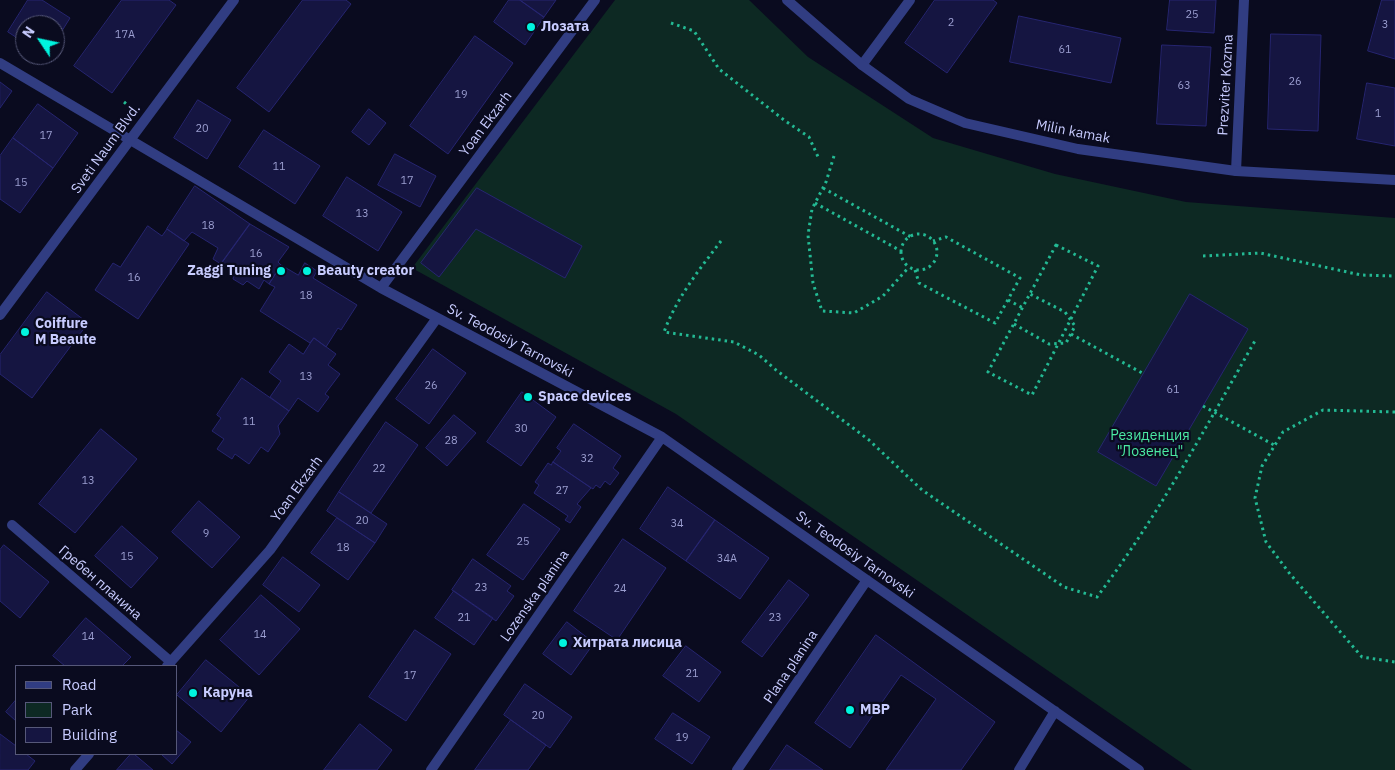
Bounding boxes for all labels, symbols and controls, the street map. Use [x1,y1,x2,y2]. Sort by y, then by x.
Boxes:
house number: 25 [1185,8,1199,22]
north arrow [15,15,65,65]
house number: 2 [948,16,954,30]
house number: 3 [1382,18,1388,32]
place label: Лозата [541,19,589,35]
marker: Лозата [525,21,537,33]
text: N [18,23,39,41]
house number: 17А [115,28,135,42]
street label: Prezviter Kozma [1215,34,1237,136]
house number: 61 [1058,43,1072,57]
house number: 26 [1288,75,1302,89]
house number: 63 [1177,79,1191,93]
house number: 19 [454,88,468,102]
street label: Yoan Ekzarh [456,88,516,160]
street label: Sveti Naum Blvd. [68,101,144,197]
house number: 1 [1375,107,1381,121]
street label: Milin kamak [1034,117,1112,147]
house number: 20 [195,122,209,136]
house number: 17 [39,129,53,143]
house number: 11 [272,160,286,174]
house number: 17 [400,174,414,188]
house number: 15 [14,176,28,190]
house number: 13 [355,207,369,221]
house number: 18 [201,219,215,233]
house number: 16 [249,247,263,261]
place label: Zaggi Tuning [187,263,271,279]
place label: Beauty creator [317,263,414,279]
marker: Zaggi Tuning [275,265,287,277]
marker: Beauty creator [301,265,313,277]
house number: 16 [127,271,141,285]
house number: 18 [299,289,313,303]
street label: Sv. Teodosiy Tarnovski [444,301,576,381]
place label: Coiffure M Beaute [35,316,96,348]
marker: Coiffure M Beaute [19,326,31,338]
house number: 13 [299,370,313,384]
house number: 26 [424,379,438,393]
house number: 61 [1166,383,1180,397]
place label: Space devices [538,389,631,405]
marker: Space devices [522,391,534,403]
house number: 11 [242,415,256,429]
house number: 30 [514,422,528,436]
park label: Резиденция "Лозенец" [1110,428,1190,461]
house number: 28 [444,434,458,448]
house number: 32 [580,452,594,466]
street label: Yoan Ekzarh [268,453,326,525]
house number: 22 [372,462,386,476]
house number: 13 [81,474,95,488]
house number: 27 [555,484,569,498]
street label: Sv. Teodosiy Tarnovski [793,508,917,602]
house number: 20 [355,514,369,528]
house number: 34 [670,517,684,531]
house number: 9 [203,527,209,541]
house number: 25 [516,535,530,549]
house number: 18 [336,541,350,555]
street label: Гребен планина [55,542,145,624]
street label: Lozenska planina [497,547,573,645]
house number: 15 [120,550,134,564]
house number: 34А [717,552,737,566]
house number: 23 [474,581,488,595]
house number: 24 [613,582,627,596]
house number: 21 [457,611,471,625]
house number: 23 [768,611,782,625]
street label: Plana planina [760,627,822,707]
house number: 14 [253,628,267,642]
house number: 14 [81,630,95,644]
place label: Хитрата лисица [573,635,682,651]
marker: Хитрата лисица [557,637,569,649]
legend [15,665,178,755]
house number: 21 [685,667,699,681]
house number: 17 [403,669,417,683]
text: Road [62,675,97,694]
place label: Каруна [203,685,253,701]
marker: Каруна [187,687,199,699]
text: Park [62,700,92,719]
place label: МВР [860,702,890,718]
marker: МВР [844,704,856,716]
house number: 20 [531,709,545,723]
text: Building [62,725,117,744]
house number: 19 [675,731,689,745]

